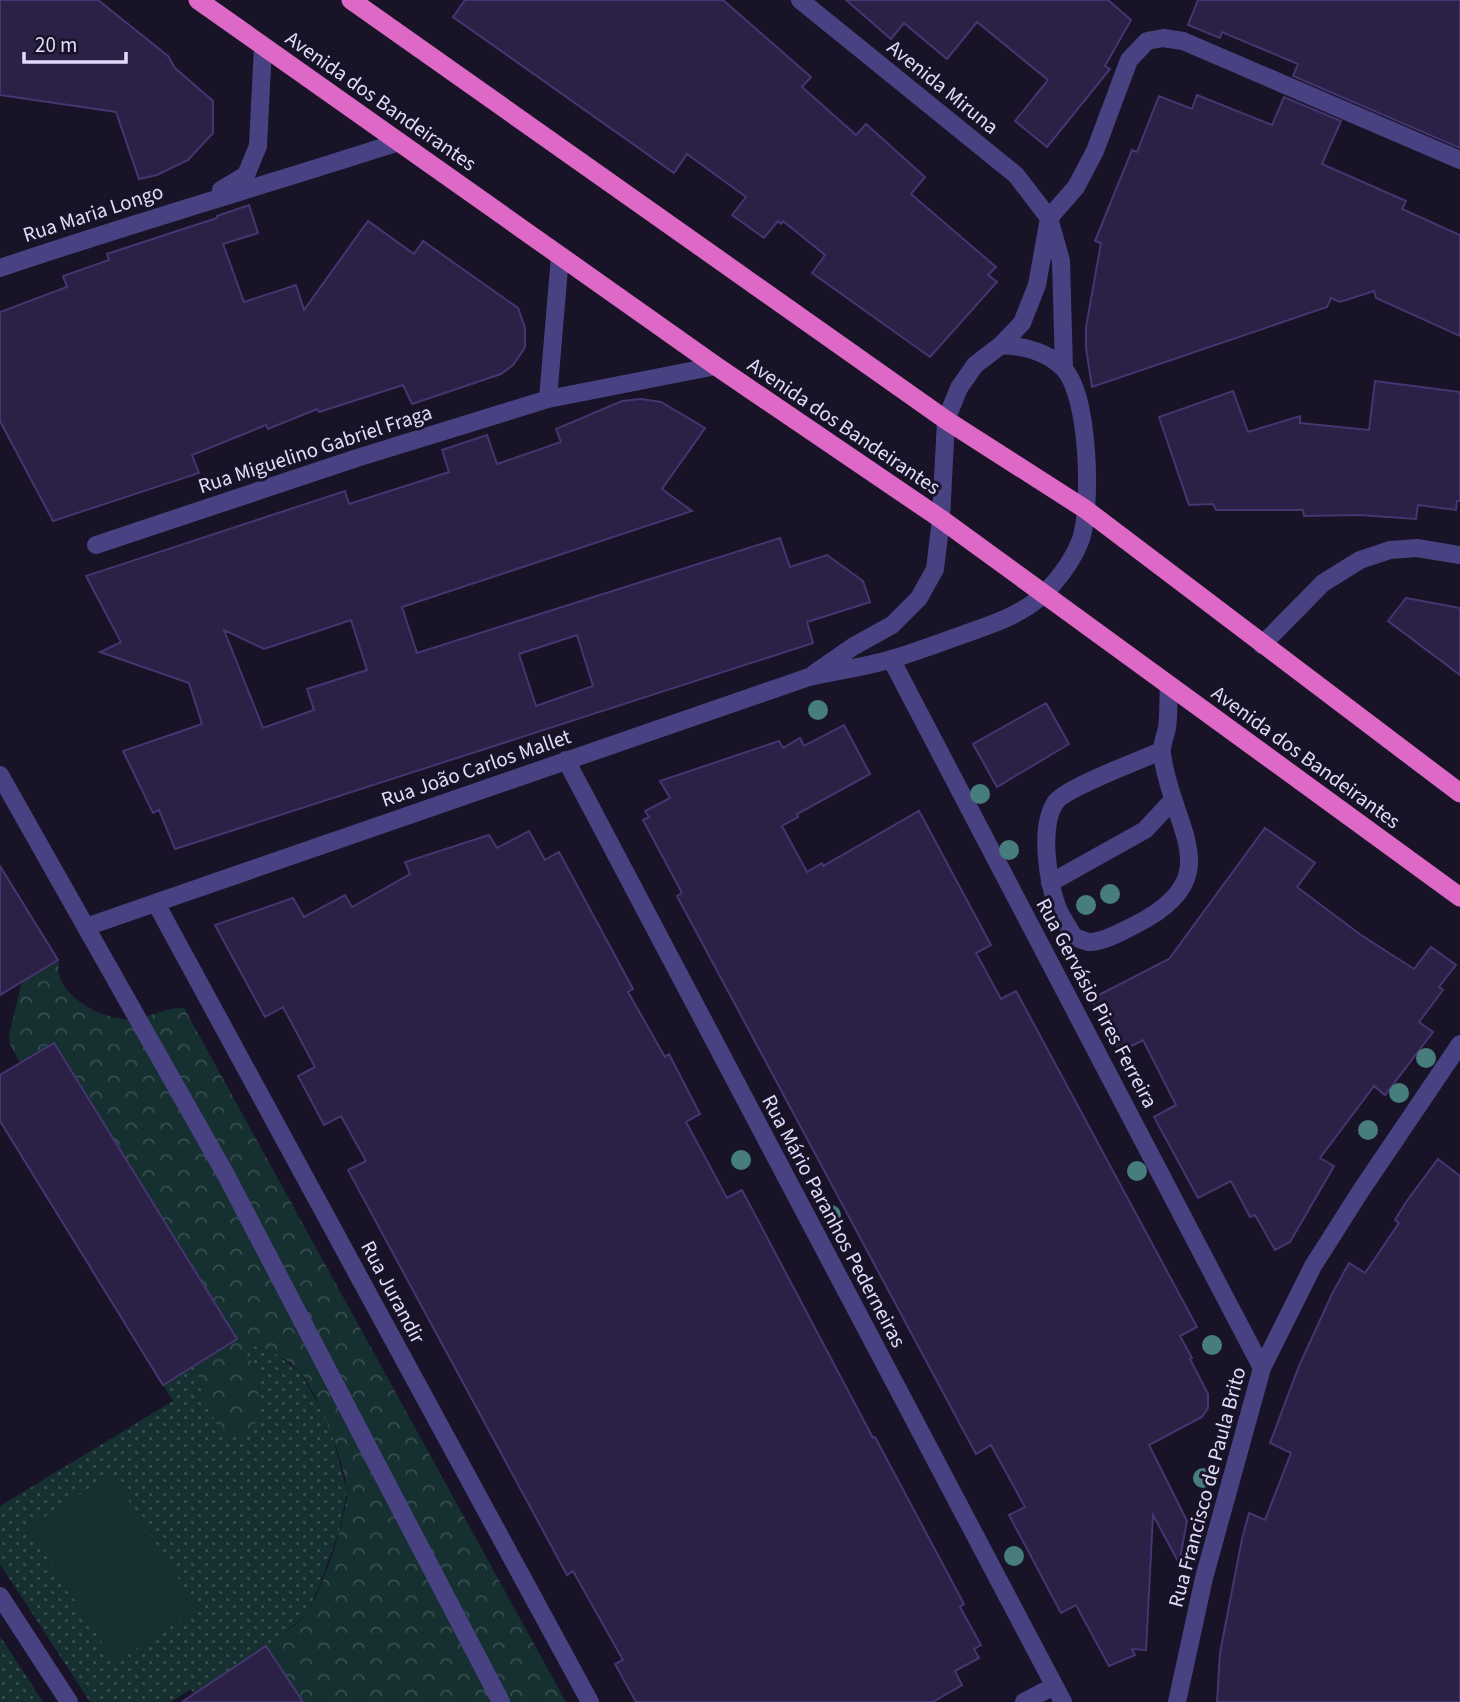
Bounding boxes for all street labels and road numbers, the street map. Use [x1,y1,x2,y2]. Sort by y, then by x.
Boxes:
street label: Avenida dos Bandeirantes [279,24,483,179]
street label: Avenida Miruna [881,33,1005,141]
street label: Rua Maria Longo [19,176,167,250]
street label: Avenida dos Bandeirantes [742,350,947,502]
street label: Rua Miguelino Gabriel Fraga [194,397,436,501]
street label: Avenida dos Bandeirantes [1205,678,1407,836]
street label: Rua João Carlos Mallet [377,721,575,815]
street label: Rua Gervásio Pires Ferreira [1029,893,1165,1113]
street label: Rua Mário Paranhos Pederneiras [754,1089,914,1353]
street label: Rua Jurandir [353,1235,433,1349]
street label: Rua Francisco de Paula Brito [1160,1364,1254,1610]

